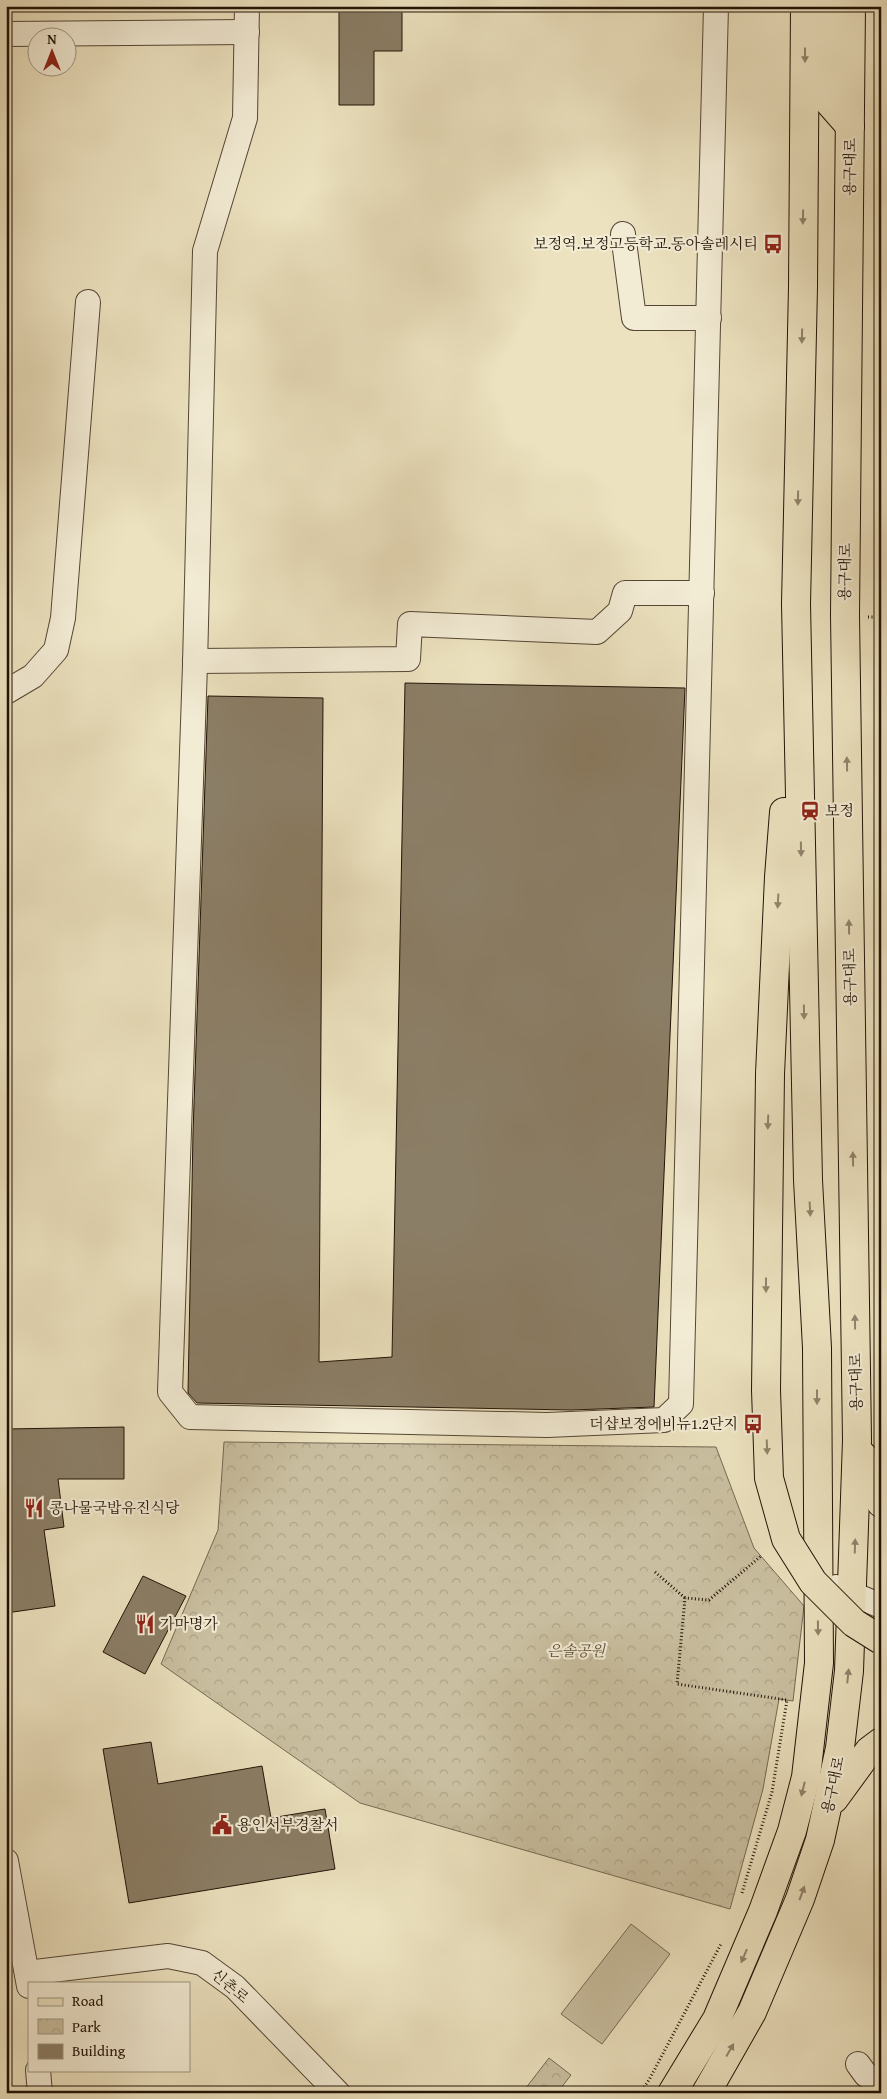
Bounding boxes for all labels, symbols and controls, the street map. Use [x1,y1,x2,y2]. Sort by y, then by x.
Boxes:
north arrow [28,28,78,78]
text: N [47,29,57,49]
one-way arrow [801,47,809,63]
street label: 용구대로 [838,137,861,196]
one-way arrow [799,210,807,226]
place label: 보정역.보정고등학교.동아솔레시티 [533,233,758,254]
bus stop icon: 보정역.보정고등학교.동아솔레시티 [762,233,784,255]
one-way arrow [797,328,805,344]
one-way arrow [794,490,802,506]
street label: 용구대로 [833,542,856,601]
one-way arrow [843,756,851,772]
station icon: 보정 [799,800,821,822]
place label: 보정 [825,800,854,821]
one-way arrow [797,842,805,858]
one-way arrow [774,894,782,910]
one-way arrow [845,918,853,934]
street label: 용구대로 [838,947,861,1006]
one-way arrow [800,1004,808,1020]
one-way arrow [764,1115,772,1131]
one-way arrow [849,1151,857,1167]
one-way arrow [806,1202,814,1218]
one-way arrow [762,1277,770,1293]
one-way arrow [851,1313,859,1329]
street label: 용구대로 [844,1352,867,1411]
one-way arrow [813,1389,821,1405]
place label: 더샵보정에비뉴1.2단지 [590,1413,738,1434]
bus stop icon: 더샵보정에비뉴1.2단지 [742,1413,764,1435]
one-way arrow [764,1440,772,1456]
restaurant icon: 콩나물국밥유진식당 [23,1497,45,1519]
place label: 콩나물국밥유진식당 [49,1497,180,1518]
one-way arrow [851,1537,859,1553]
restaurant icon: 가마명가 [134,1613,156,1635]
place label: 가마명가 [160,1613,218,1634]
one-way arrow [814,1620,822,1636]
park label: 은솔공원 [547,1640,606,1661]
one-way arrow [845,1667,853,1683]
street label: 용구대로 [816,1754,849,1815]
one-way arrow [798,1782,806,1797]
public building icon: 용인서부경찰서 [211,1814,233,1836]
place label: 용인서부경찰서 [237,1814,338,1835]
one-way arrow [798,1885,806,1900]
one-way arrow [739,1949,747,1963]
street label: 신촌로 [207,1964,254,2008]
legend [28,1982,190,2072]
text: Road [72,1990,103,2011]
text: Park [72,2016,101,2037]
text: Building [72,2040,126,2061]
one-way arrow [726,2044,735,2057]

